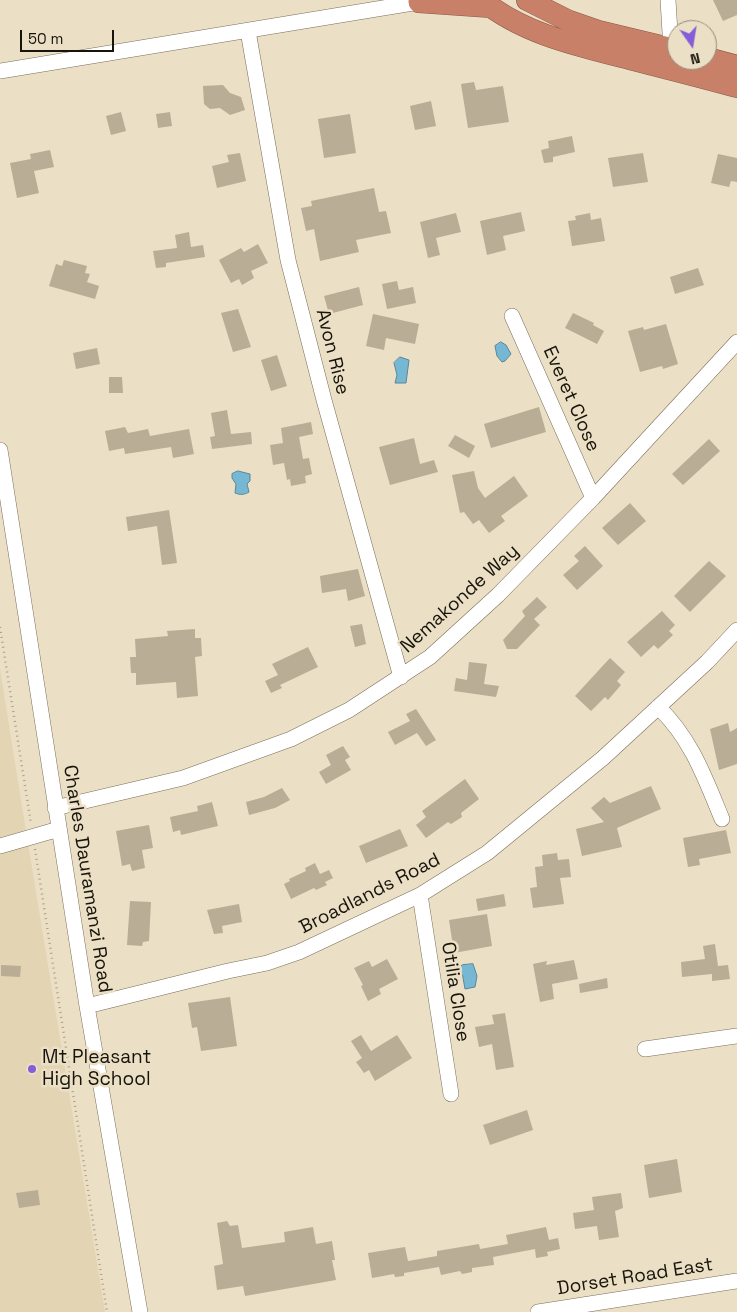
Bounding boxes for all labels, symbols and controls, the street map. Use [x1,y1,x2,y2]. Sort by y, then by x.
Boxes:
scale bar [22,20,116,52]
north arrow [667,20,717,70]
text: 50 m [28,29,63,48]
text: N [689,49,702,68]
street label: Avon Rise [310,307,354,397]
street label: Everet Close [538,343,604,455]
street label: Nemakonde Way [396,540,524,658]
street label: Charles Dauramanzi Road [58,763,116,995]
street label: Broadlands Road [296,849,444,939]
street label: Otilia Close [436,940,474,1044]
place label: Mt Pleasant High School [42,1047,151,1091]
marker: Mt Pleasant High School [26,1063,38,1075]
street label: Dorset Road East [555,1253,715,1301]

